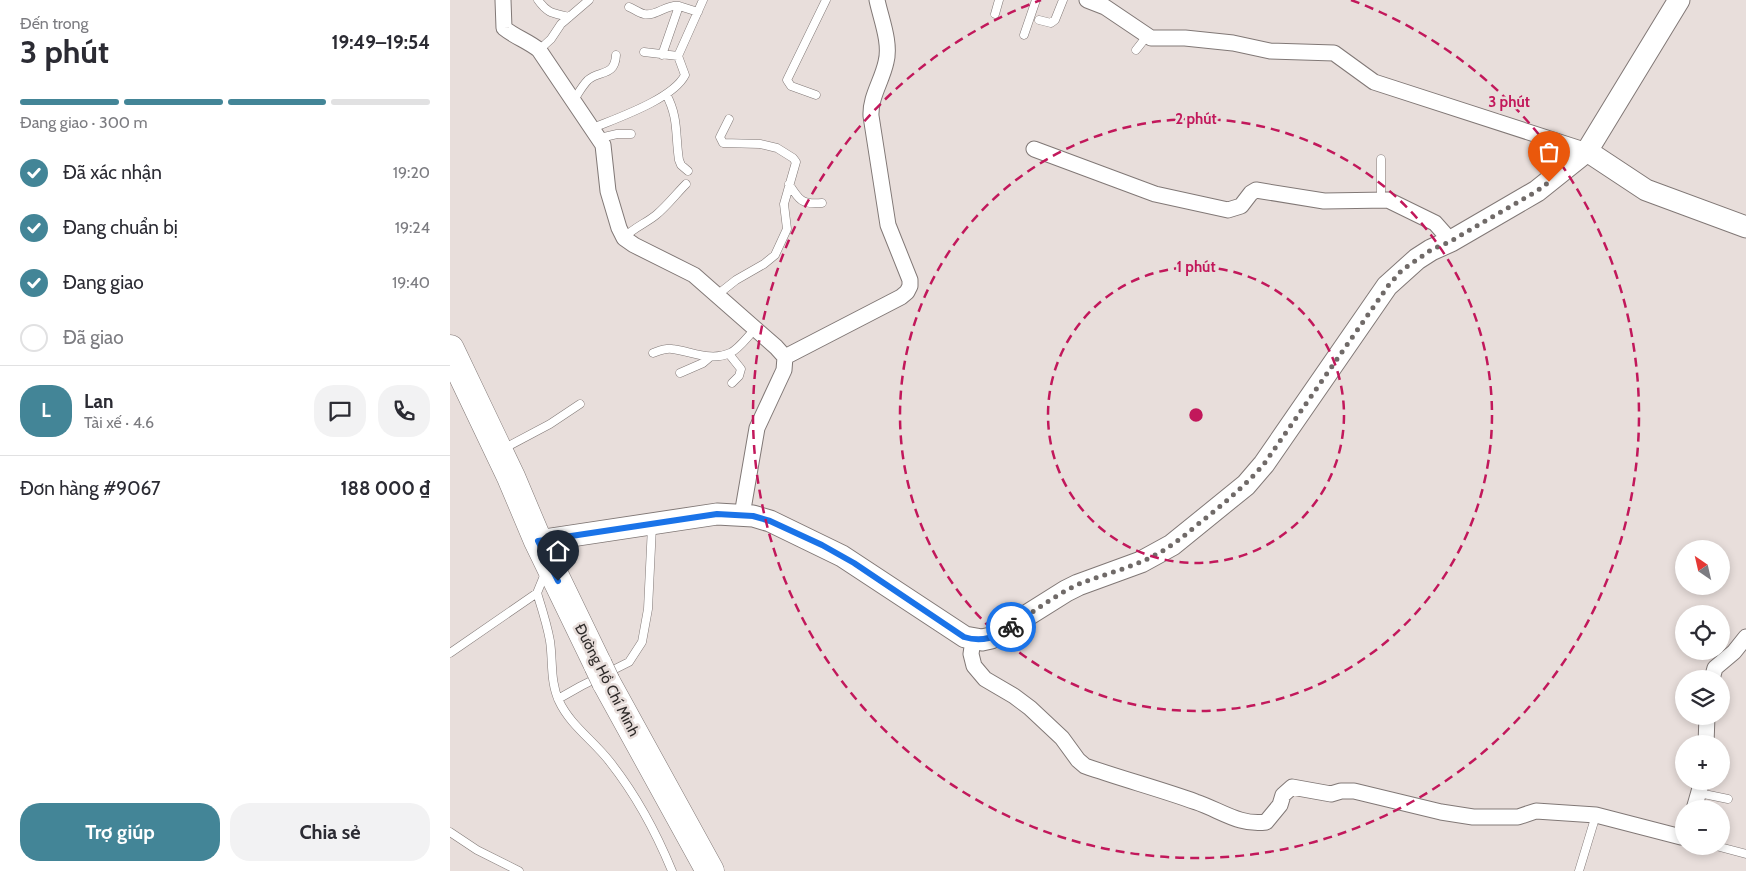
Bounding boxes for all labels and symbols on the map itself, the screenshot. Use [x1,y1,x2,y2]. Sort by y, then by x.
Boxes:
text: 3 phút [1488,93,1530,111]
text: 2 phút [1175,110,1217,128]
pin [1528,131,1570,182]
text: 1 phút [1176,258,1216,276]
centre of rings [1187,406,1205,424]
pin [537,530,579,581]
north arrow [1675,540,1730,595]
courier [986,602,1036,652]
street label: Đường Hồ Chí Minh [571,621,643,739]

